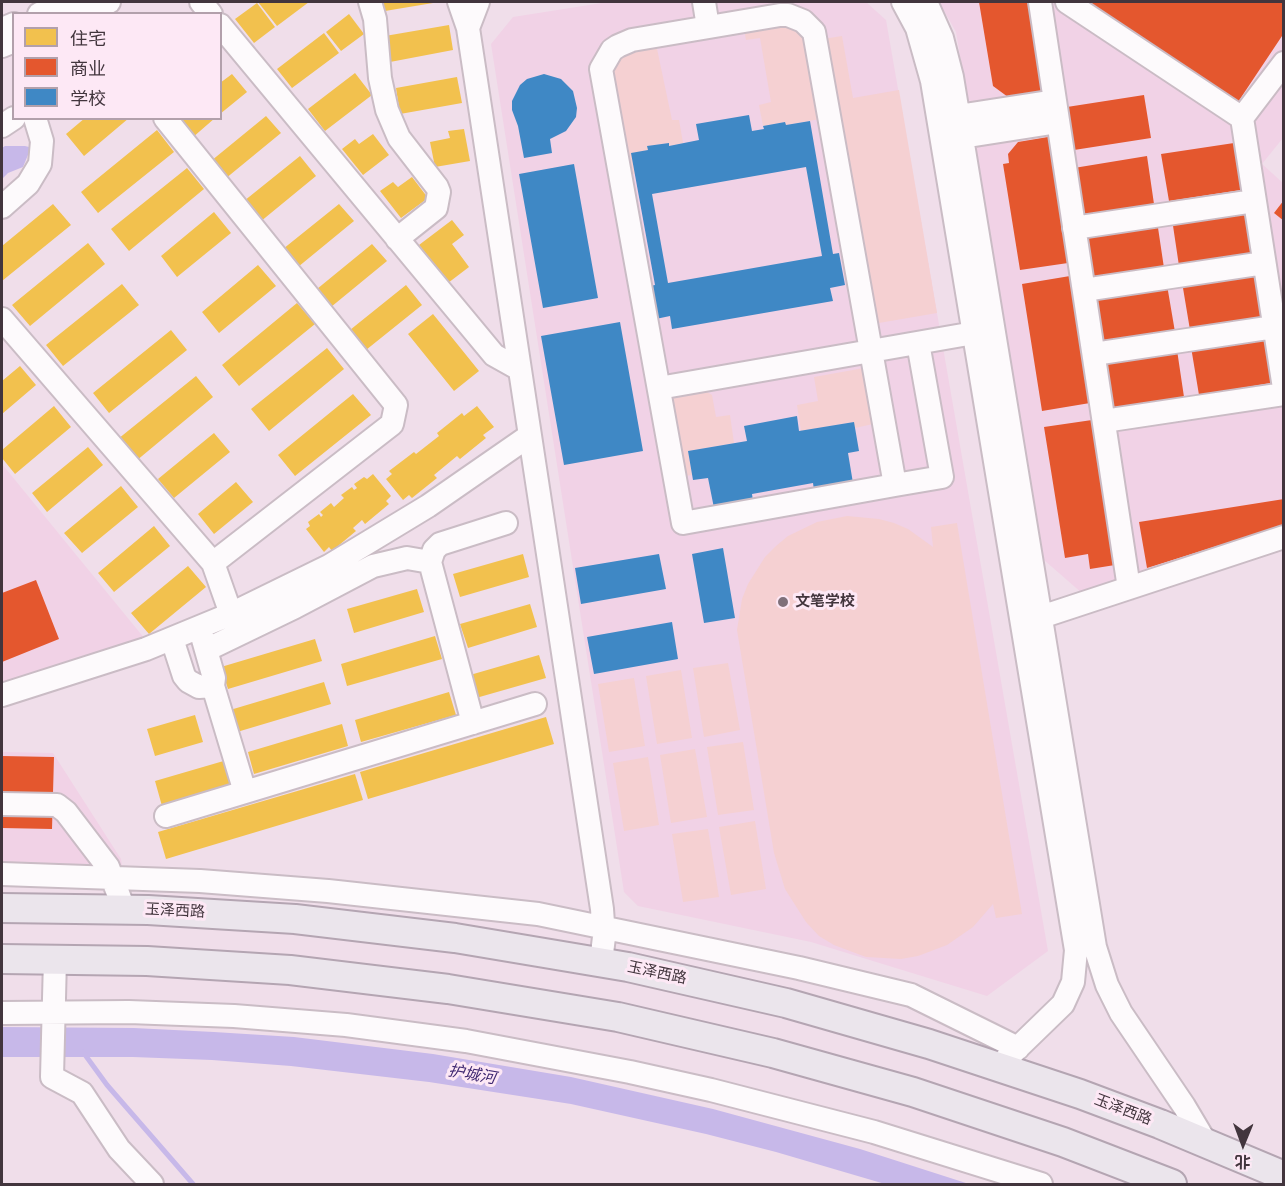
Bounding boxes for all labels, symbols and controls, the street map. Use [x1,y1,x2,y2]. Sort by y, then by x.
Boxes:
legend [12,12,222,120]
text: 住宅 [70,27,106,50]
text: 商业 [70,57,106,80]
text: 学校 [70,87,106,110]
place label: 文笔学校 [795,593,855,611]
marker: 文笔学校 [776,595,790,609]
street label: 玉泽西路 [145,900,205,922]
street label: 玉泽西路 [626,958,688,988]
water label: 护城河 [447,1061,497,1089]
street label: 玉泽西路 [1092,1091,1154,1129]
north arrow [1213,1114,1273,1174]
text: 北 [1235,1152,1251,1172]

